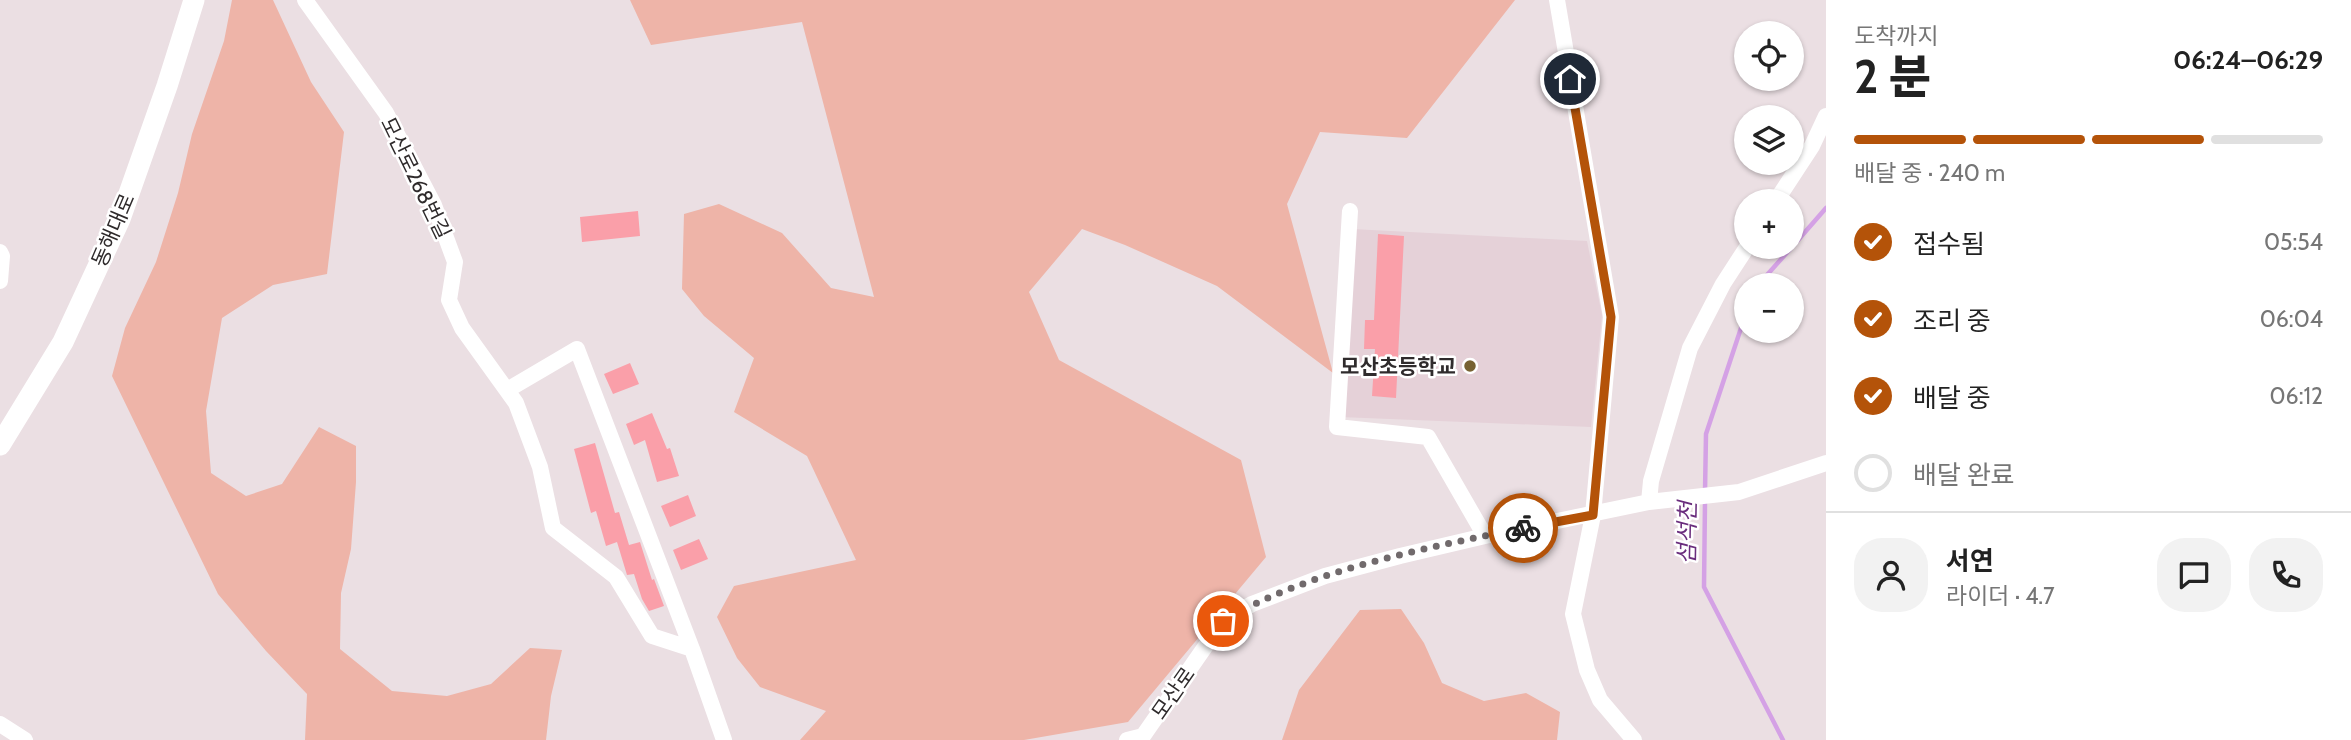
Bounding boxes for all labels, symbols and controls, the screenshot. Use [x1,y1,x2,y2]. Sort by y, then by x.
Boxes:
map controls [1734,21,1804,343]
button: locate [1734,21,1804,91]
text: 도착까지 [1854,22,1939,50]
text: 06:24–06:29 [2173,44,2323,76]
pin [1540,49,1600,109]
text: 2 분 [1854,49,1931,105]
icon: home [1551,60,1589,98]
button: layers [1734,105,1804,175]
street label: 모산로268번길 [376,113,456,243]
text: 배달 중 · 240 m [1854,159,2005,187]
button: + [1734,189,1804,259]
street label: 동해대로 [86,190,140,270]
icon: check [1854,223,1892,261]
text: 접수됨 [1913,228,1985,260]
text: 05:54 [2264,228,2323,256]
button: − [1734,273,1804,343]
icon: check [1854,300,1892,338]
text: 조리 중 [1913,305,1991,337]
text: 06:04 [2260,305,2323,333]
place label: 모산초등학교 [1340,354,1456,379]
marker: 모산초등학교 [1462,358,1478,374]
icon: check [1854,377,1892,415]
text: 배달 중 [1913,382,1991,414]
text: 06:12 [2270,382,2323,410]
text: 배달 완료 [1913,459,2015,491]
courier [1488,493,1558,563]
water label: 섬석천 [1672,498,1702,565]
icon: bike [1504,509,1542,547]
button: person [1854,538,1928,612]
button: chat [2157,538,2231,612]
button: phone [2249,538,2323,612]
text: 서연 [1946,545,1994,577]
text: 라이더 · 4.7 [1946,582,2055,610]
pin [1193,591,1253,651]
icon: bag [1204,602,1242,640]
street label: 모산로 [1146,662,1200,724]

